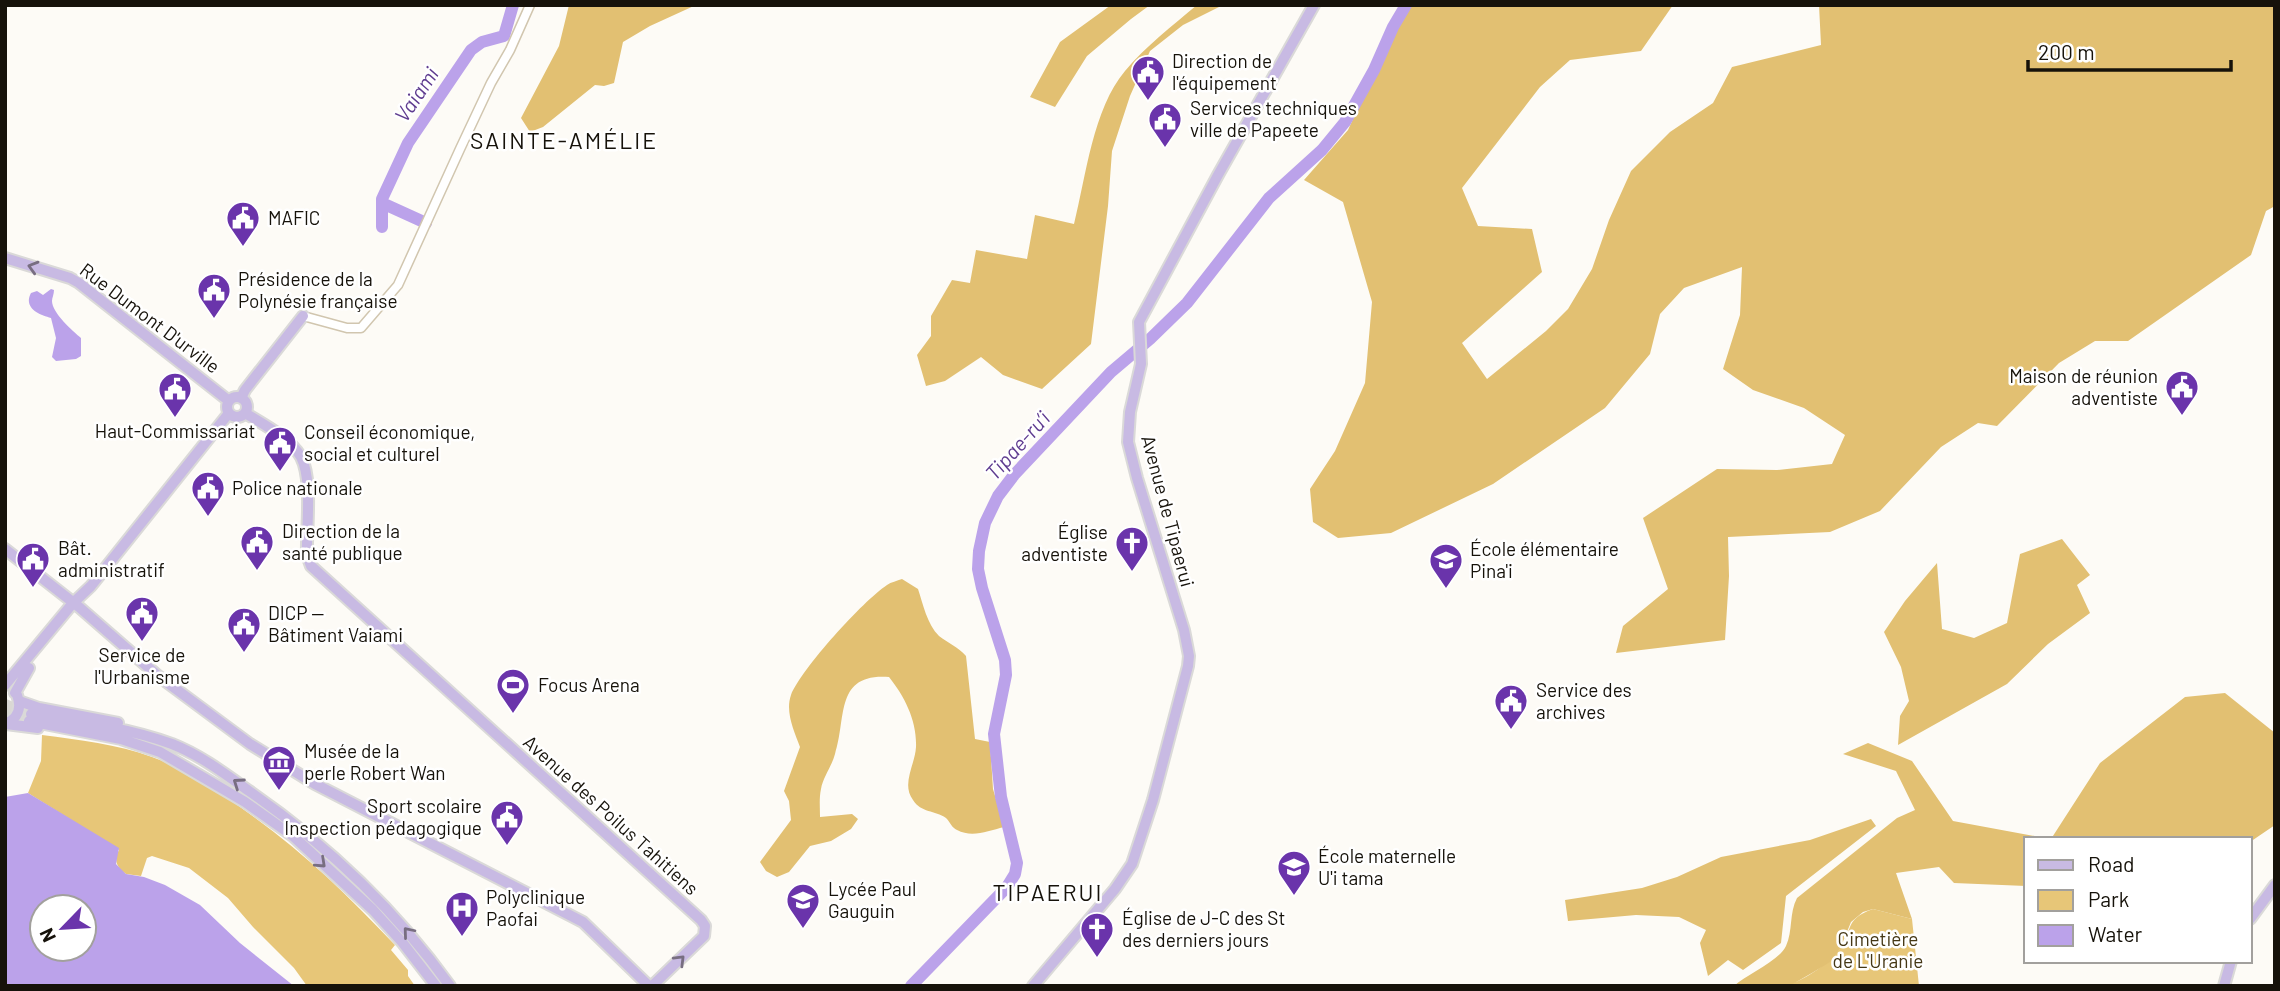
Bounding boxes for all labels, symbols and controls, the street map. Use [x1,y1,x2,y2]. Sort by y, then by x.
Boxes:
scale bar [2028,28,2231,72]
text: 200 m [2038,39,2095,64]
place label: Direction de l'équipement [1172,49,1277,94]
public building icon: Direction de l'équipement [1129,53,1167,102]
water label: Vaiami [388,61,443,126]
place label: Services techniques ville de Papeete [1190,96,1357,141]
public building icon: Services techniques ville de Papeete [1146,100,1184,149]
district label: SAINTE-AMÉLIE [470,126,658,154]
public building icon: MAFIC [224,199,262,248]
place label: MAFIC [268,206,320,229]
street label: Rue Dumont D'urville [76,258,225,378]
one-way arrow [28,260,40,275]
place label: Présidence de la Polynésie française [238,267,398,312]
public building icon: Présidence de la Polynésie française [195,271,233,320]
place label: Maison de réunion adventiste [2009,364,2158,409]
public building icon: Maison de réunion adventiste [2163,368,2201,417]
public building icon: Haut-Commissariat [156,370,194,419]
water label: Tipae-ru’i [979,405,1055,485]
place label: Haut-Commissariat [95,419,255,442]
place label: Conseil économique, social et culturel [304,420,475,465]
public building icon: Conseil économique, social et culturel [261,424,299,473]
street label: Avenue de Tipaerui [1137,432,1200,589]
public building icon: Police nationale [189,469,227,518]
place label: Police nationale [232,476,363,499]
place label: Direction de la santé publique [282,519,403,564]
place label: Église adventiste [1021,520,1108,565]
public building icon: Direction de la santé publique [238,523,276,572]
church icon: Église adventiste [1113,524,1151,573]
place label: Bât. administratif [58,536,165,581]
place label: École élémentaire Pina'i [1470,537,1619,582]
public building icon: Bât. administratif [14,540,52,589]
school or university icon: École élémentaire Pina'i [1427,541,1465,590]
public building icon: Service de l'Urbanisme [123,594,161,643]
place label: DICP — Bâtiment Vaiami [268,601,403,646]
public building icon: DICP — Bâtiment Vaiami [225,605,263,654]
place label: Service de l'Urbanisme [94,643,190,688]
sports icon: Focus Arena [494,666,532,715]
place label: Focus Arena [538,673,640,696]
place label: Service des archives [1536,678,1632,723]
public building icon: Service des archives [1492,682,1530,731]
street label: Avenue des Poilus Tahitiens [519,730,704,899]
place label: Musée de la perle Robert Wan [304,739,446,784]
museum icon: Musée de la perle Robert Wan [260,743,298,792]
one-way arrow [233,779,246,791]
place label: Sport scolaire Inspection pédagogique [284,794,482,839]
public building icon: Sport scolaire Inspection pédagogique [488,798,526,847]
legend [2024,837,2252,963]
place label: École maternelle U'i tama [1318,844,1456,889]
school or university icon: École maternelle U'i tama [1275,848,1313,897]
text: Road [2088,851,2134,876]
one-way arrow [313,855,326,867]
place label: Lycée Paul Gauguin [828,877,916,922]
district label: TIPAERUI [993,878,1103,906]
school or university icon: Lycée Paul Gauguin [784,881,822,930]
place label: Polyclinique Paofai [486,885,585,930]
text: Park [2088,886,2129,911]
hospital icon: Polyclinique Paofai [443,889,481,938]
north arrow [28,893,98,963]
place label: Église de J-C des St des derniers jours [1122,906,1285,951]
church icon: Église de J-C des St des derniers jours [1078,910,1116,959]
text: Water [2088,921,2143,946]
text: N [34,925,60,946]
one-way arrow [404,927,417,939]
park label: Cimetière de L'Uranie [1833,927,1923,972]
one-way arrow [672,955,685,968]

